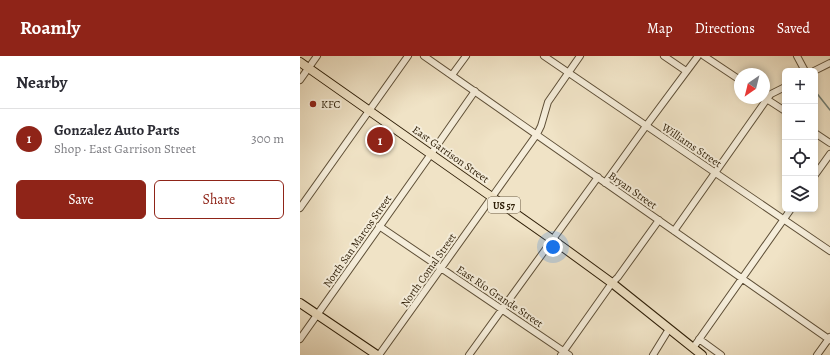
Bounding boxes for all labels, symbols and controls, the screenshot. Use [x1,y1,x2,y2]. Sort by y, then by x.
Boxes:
text: Roamly [20,15,80,41]
text: Map [647,19,673,38]
text: Directions [695,19,755,38]
text: Saved [777,19,810,38]
north arrow [734,68,770,104]
map controls [782,68,818,212]
button: + [782,68,818,104]
text: Nearby [16,71,67,94]
place label: KFC [321,97,340,112]
marker: KFC [308,99,318,109]
button: − [782,104,818,140]
street label: Williams Street [658,119,725,171]
text: Gonzalez Auto Parts [54,120,180,140]
street label: East Garrison Street [409,122,492,187]
pin: 1 [367,125,393,155]
text: 1 [27,130,31,147]
text: 300 m [251,130,284,147]
text: Shop · East Garrison Street [54,140,196,157]
button: locate [782,140,818,176]
street label: Bryan Street [605,168,660,213]
button: layers [782,176,818,212]
button: Save [16,180,146,219]
button: Share [154,180,284,219]
street label: North San Marcos Street [320,192,395,291]
road number: US 57 [488,197,520,213]
street label: North Comal Street [397,230,460,310]
your location [543,237,563,257]
street label: East Río Grande Street [453,262,546,331]

